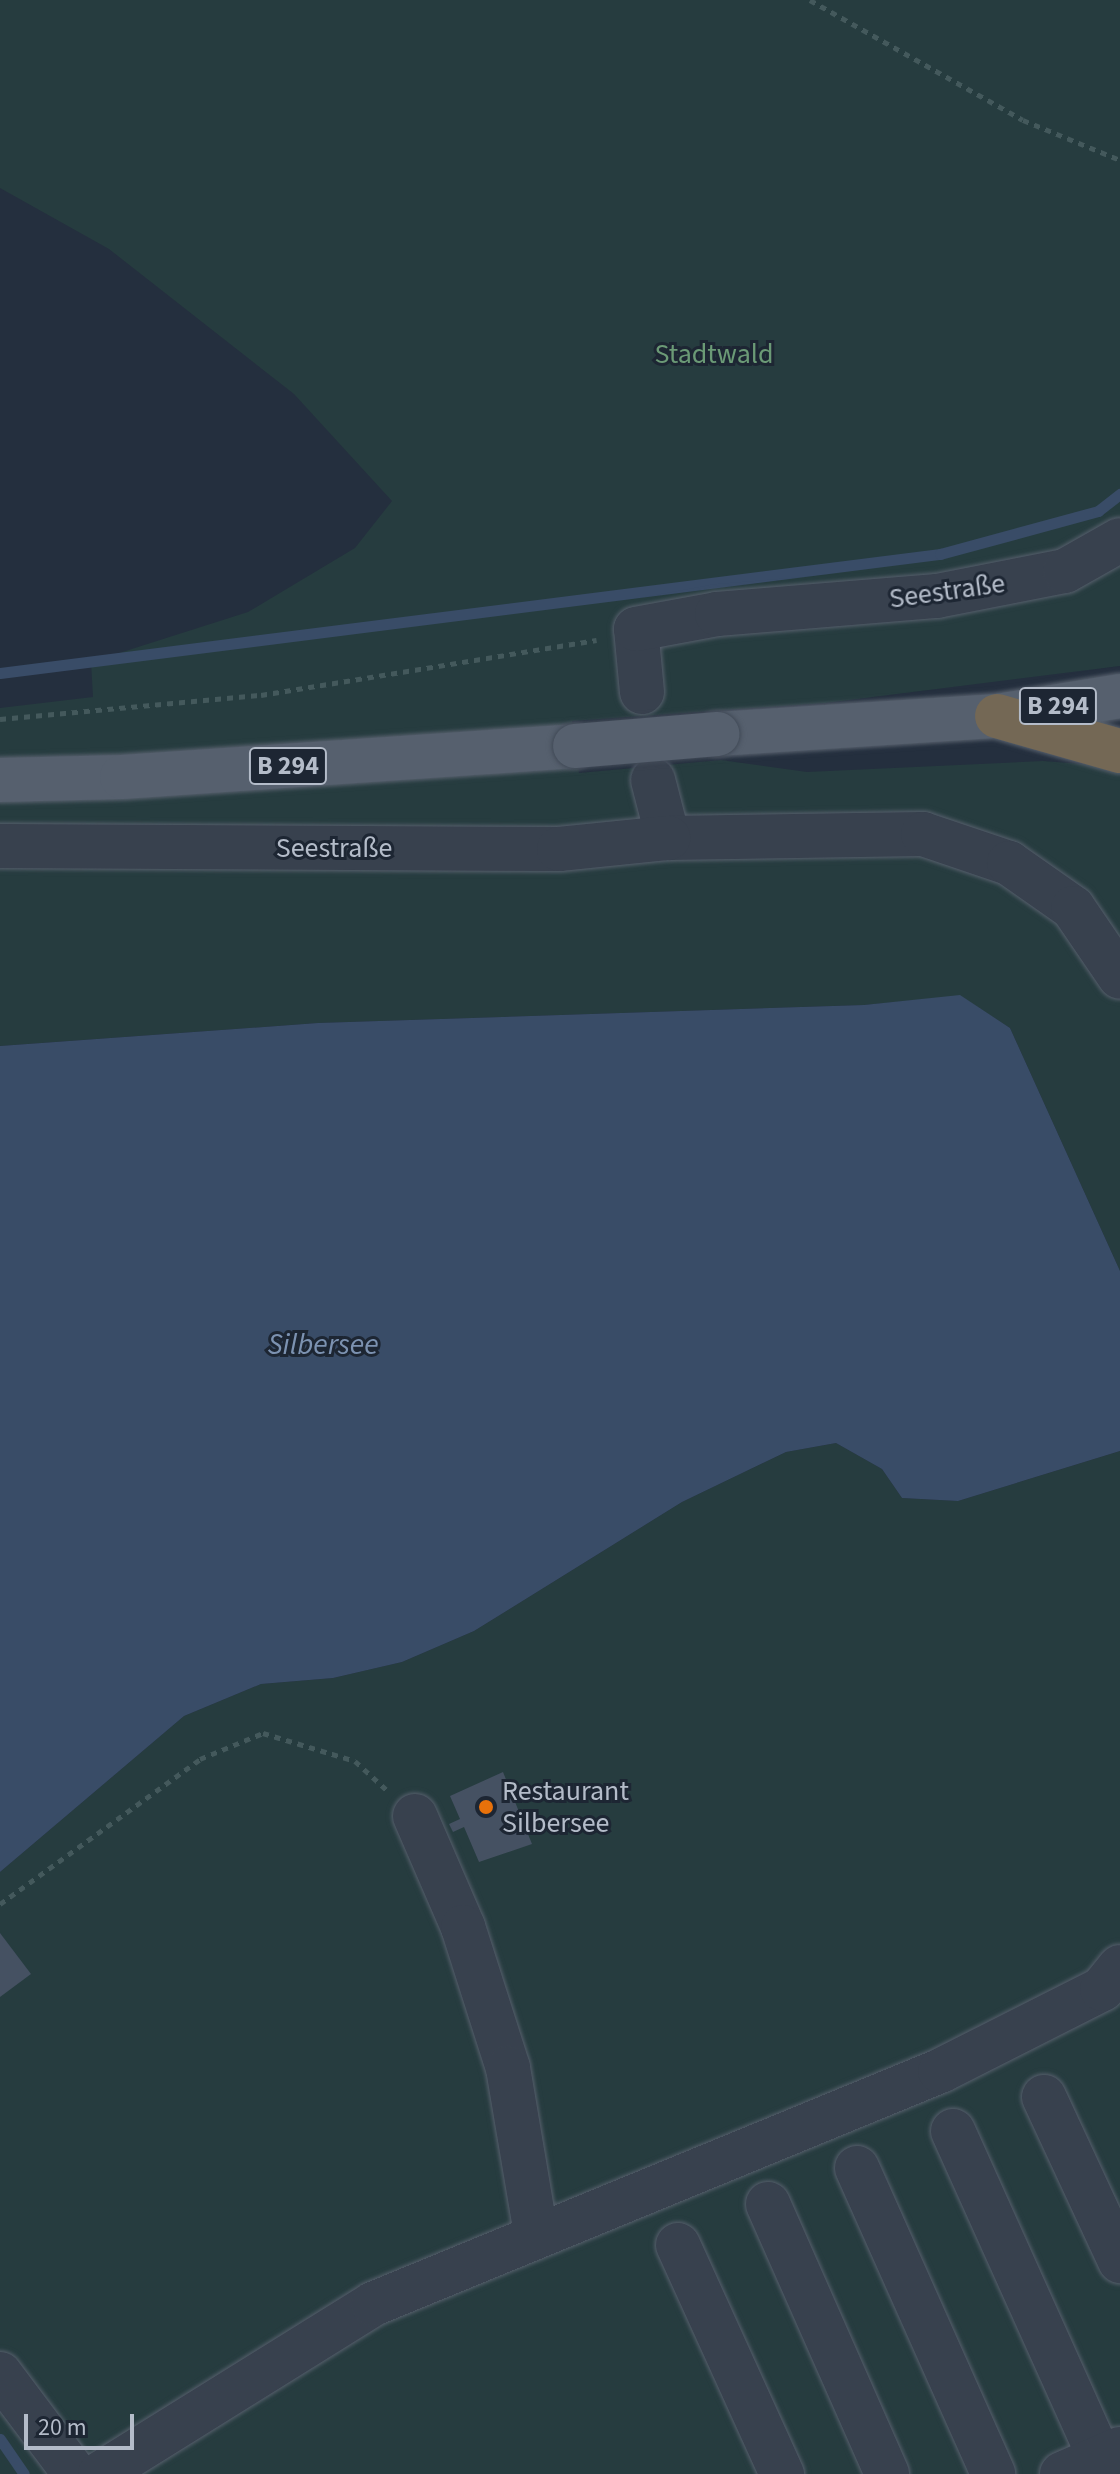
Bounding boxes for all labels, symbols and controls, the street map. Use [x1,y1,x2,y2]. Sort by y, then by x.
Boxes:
park label: Stadtwald [655,337,773,371]
street label: Seestraße [887,566,1007,616]
road number: B 294 [1018,684,1098,728]
road number: B 294 [248,744,328,788]
street label: Seestraße [276,831,392,865]
water label: Silbersee [267,1327,379,1363]
place label: Restaurant Silbersee [502,1774,629,1840]
marker: Restaurant Silbersee [477,1798,495,1816]
scale bar [28,2398,138,2448]
text: 20 m [38,2410,87,2445]

